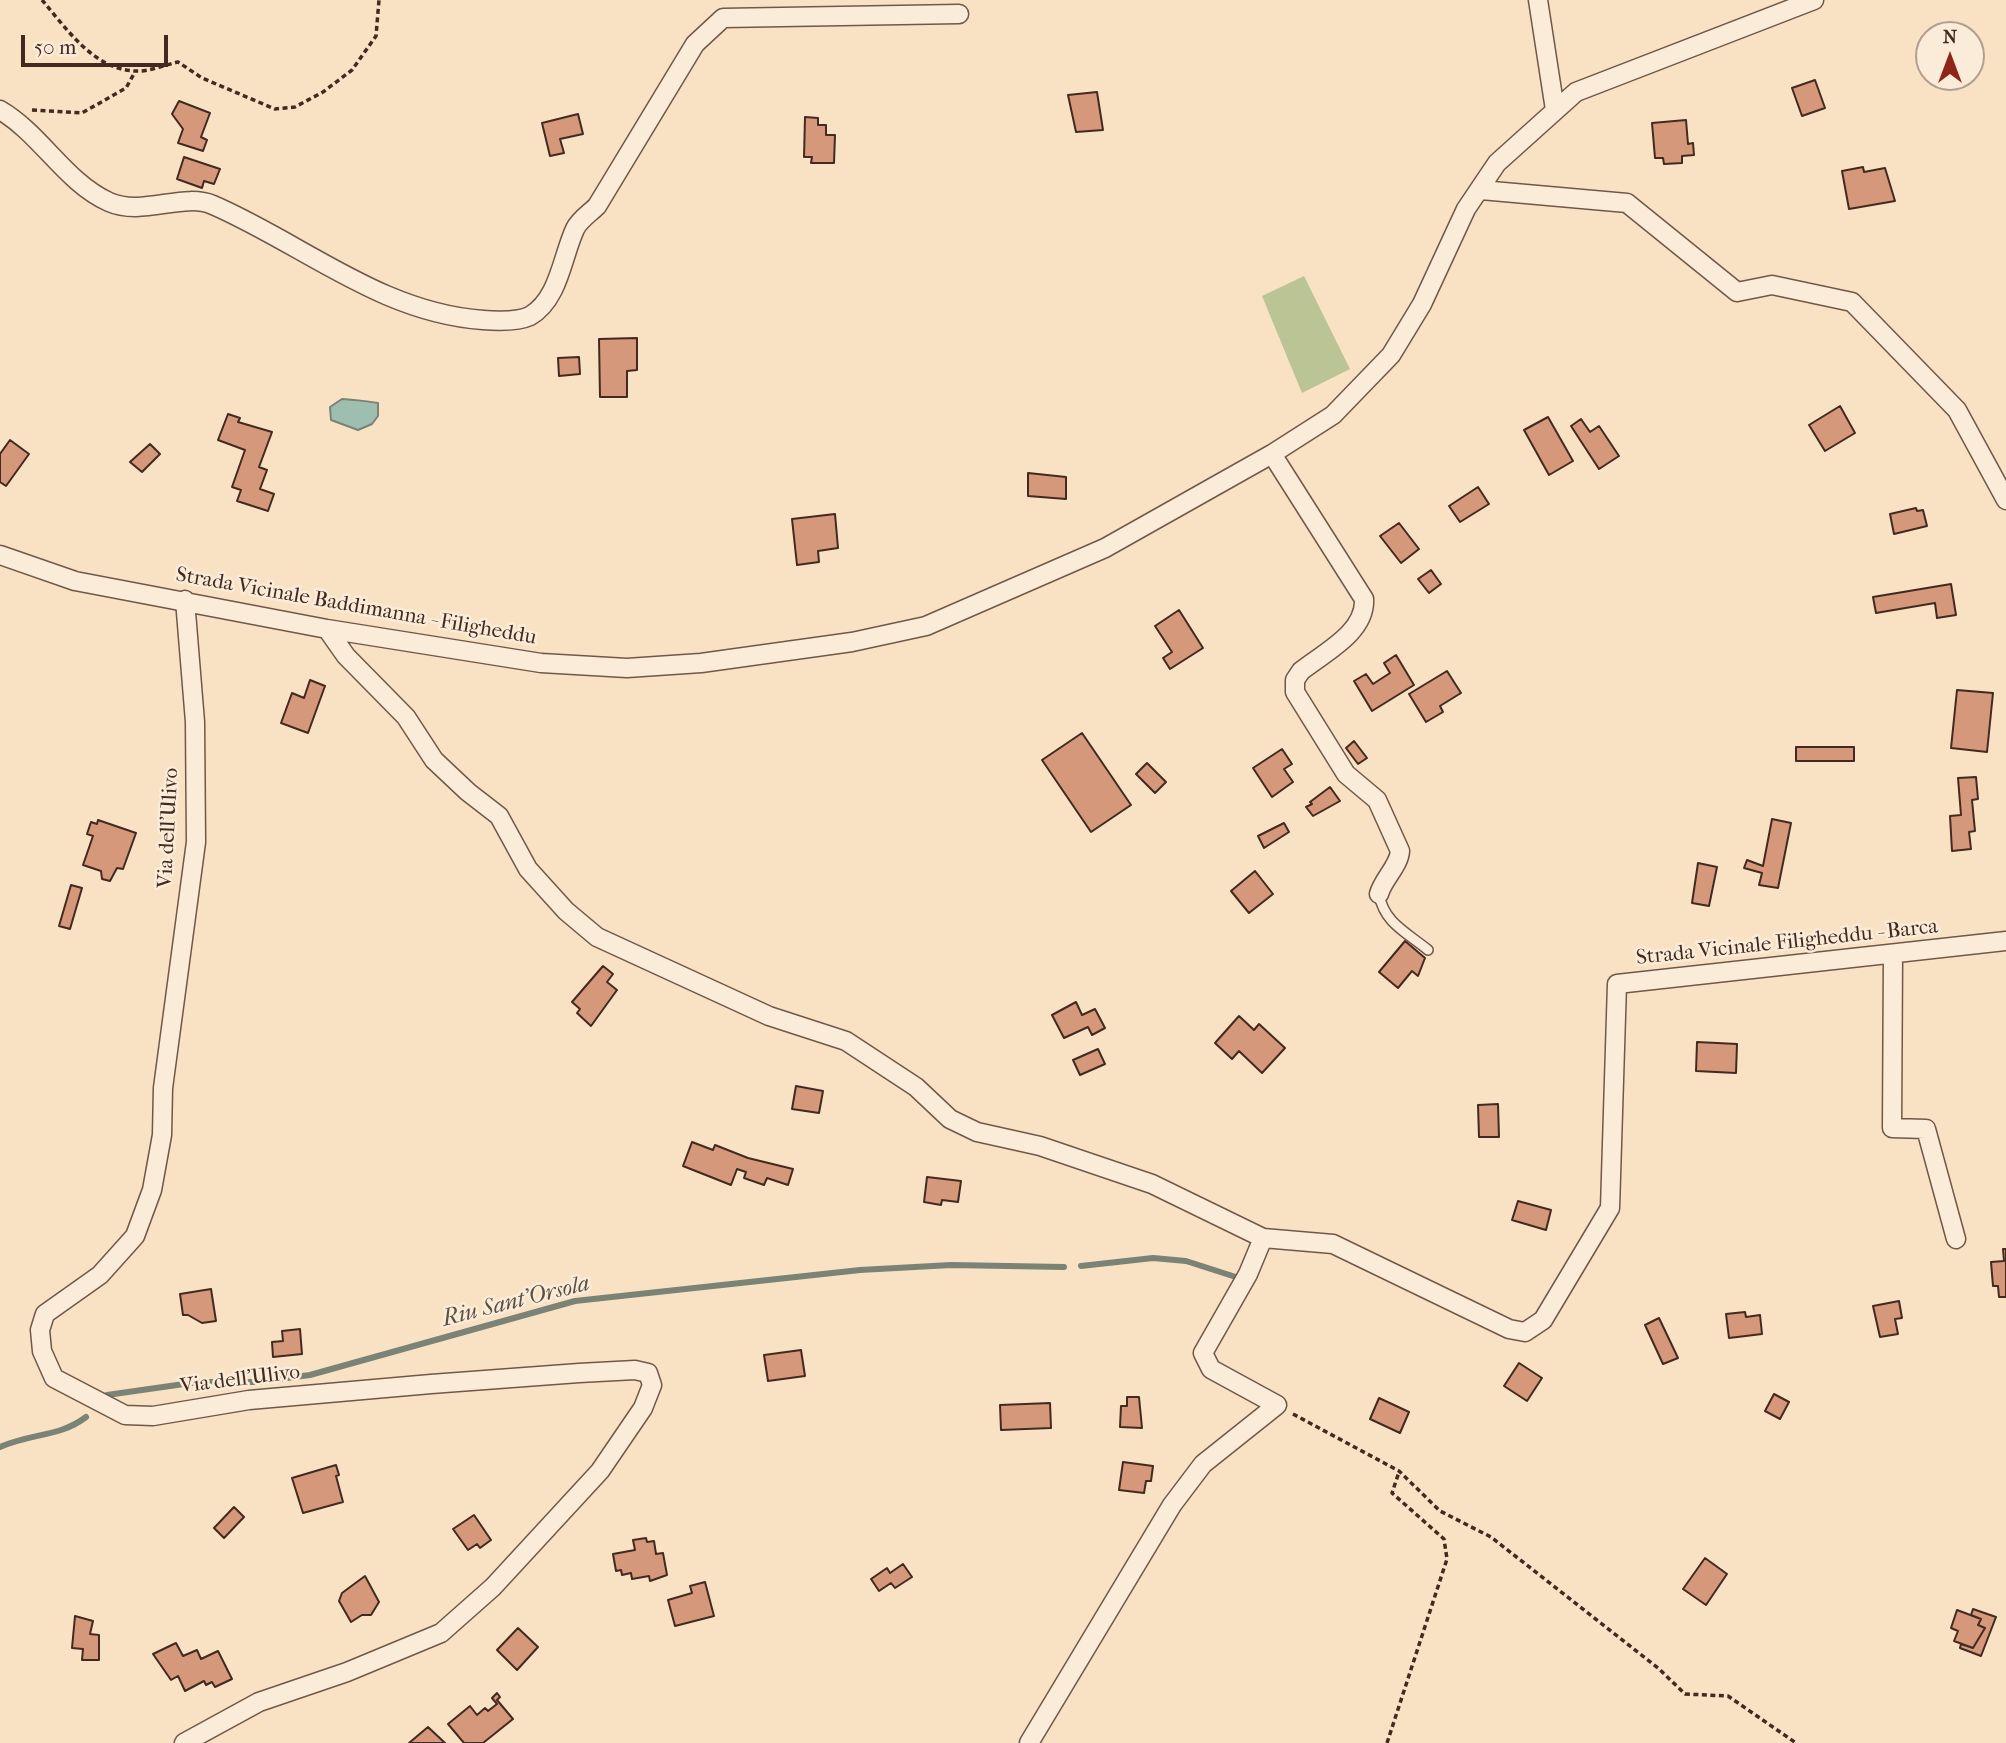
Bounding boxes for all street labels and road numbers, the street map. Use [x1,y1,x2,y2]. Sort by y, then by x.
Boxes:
street label: Strada Vicinale Baddimanna - Filigheddu [174,563,538,651]
street label: Via dell'Ulivo [153,767,185,889]
street label: Strada Vicinale Filigheddu - Barca [1635,915,1939,971]
street label: Via dell'Ulivo [179,1360,301,1400]

